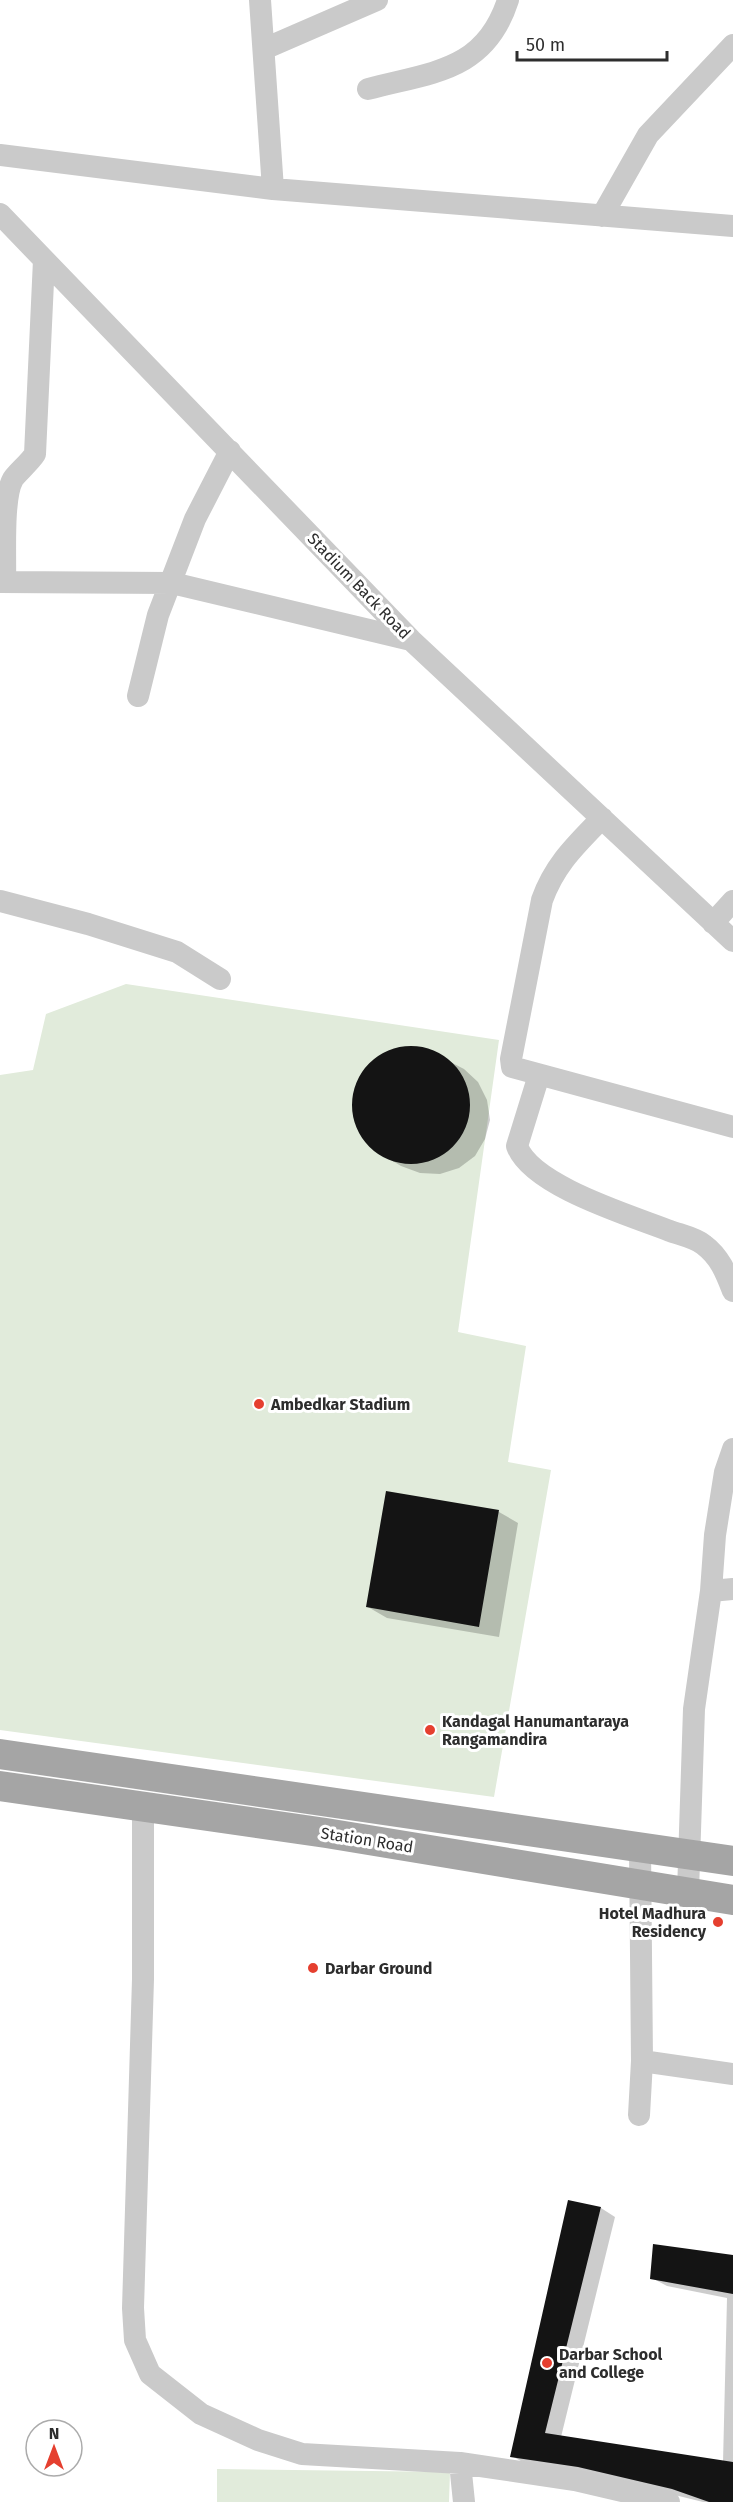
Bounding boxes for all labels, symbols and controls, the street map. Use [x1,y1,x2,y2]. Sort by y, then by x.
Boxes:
scale bar [517,24,667,62]
text: 50 m [526,34,565,56]
street label: Stadium Back Road [304,529,414,643]
place label: Ambedkar Stadium [270,1395,410,1414]
marker: Ambedkar Stadium [252,1397,266,1411]
place label: Kandagal Hanumantaraya Rangamandira [442,1712,629,1749]
marker: Kandagal Hanumantaraya Rangamandira [423,1723,437,1737]
street label: Station Road [319,1823,415,1857]
place label: Hotel Madhura Residency [599,1904,707,1941]
marker: Hotel Madhura Residency [711,1915,725,1929]
place label: Darbar Ground [325,1959,432,1978]
marker: Darbar Ground [306,1961,320,1975]
place label: Darbar School and College [559,2345,663,2382]
marker: Darbar School and College [540,2356,554,2370]
north arrow [24,2418,84,2478]
text: N [49,2424,59,2443]

